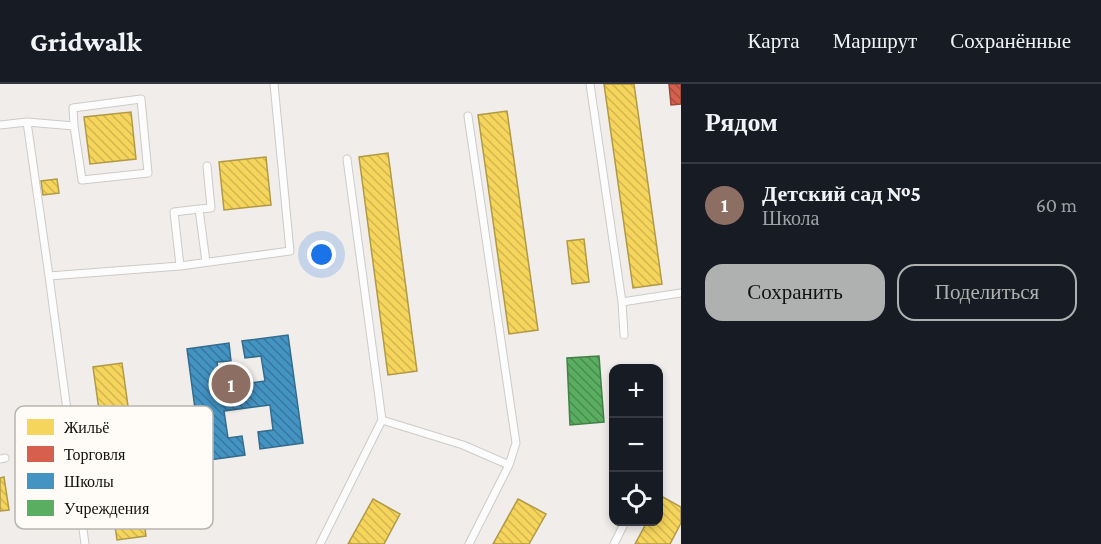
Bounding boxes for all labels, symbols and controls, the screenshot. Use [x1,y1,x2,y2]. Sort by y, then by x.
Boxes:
text: Gridwalk [30,26,142,57]
text: Карта [748,29,800,53]
text: Маршрут [833,29,917,53]
text: Сохранённые [950,29,1071,53]
text: Рядом [705,108,778,137]
text: Детский сад №5 [762,181,921,206]
text: 1 [721,194,728,216]
text: 60 m [1036,194,1077,216]
text: Школа [762,207,819,229]
your location [307,240,336,269]
button: Сохранить [705,264,885,321]
button: Поделиться [897,264,1077,321]
pin: 1 [212,362,250,406]
map controls [609,364,663,526]
button: + [609,364,663,418]
legend [15,406,213,529]
button: − [609,418,663,472]
text: Жильё [64,419,109,436]
text: Торговля [64,446,126,464]
button: locate [609,472,663,526]
text: Школы [64,473,114,490]
text: Учреждения [64,500,150,518]

